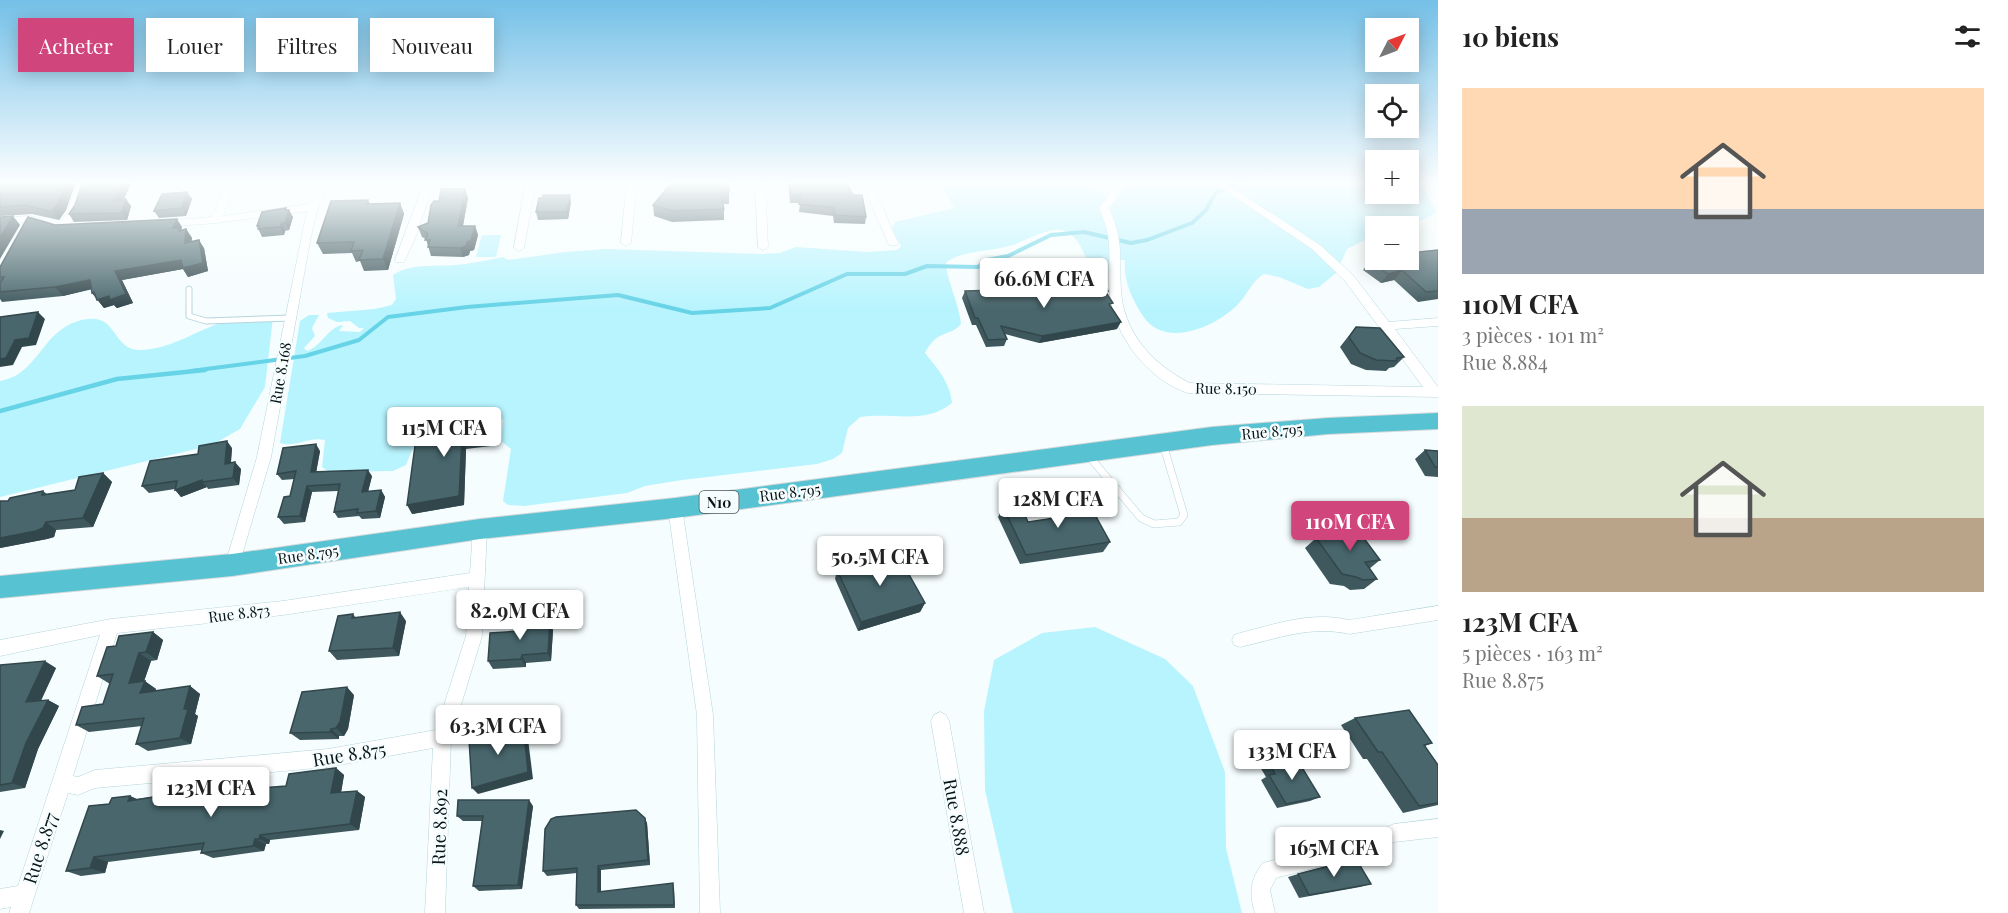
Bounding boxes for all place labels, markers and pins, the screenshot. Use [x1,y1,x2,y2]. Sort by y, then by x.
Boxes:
pin: 66.6M CFA [975,258,1113,309]
pin: 115M CFA [382,407,506,458]
pin: 128M CFA [996,478,1120,529]
pin: 110M CFA [1288,501,1412,552]
pin: 50.5M CFA [811,536,949,587]
pin: 82.9M CFA [451,590,589,641]
pin: 63.3M CFA [429,705,567,756]
pin: 133M CFA [1230,730,1354,781]
pin: 123M CFA [149,767,273,818]
pin: 165M CFA [1272,827,1396,878]

